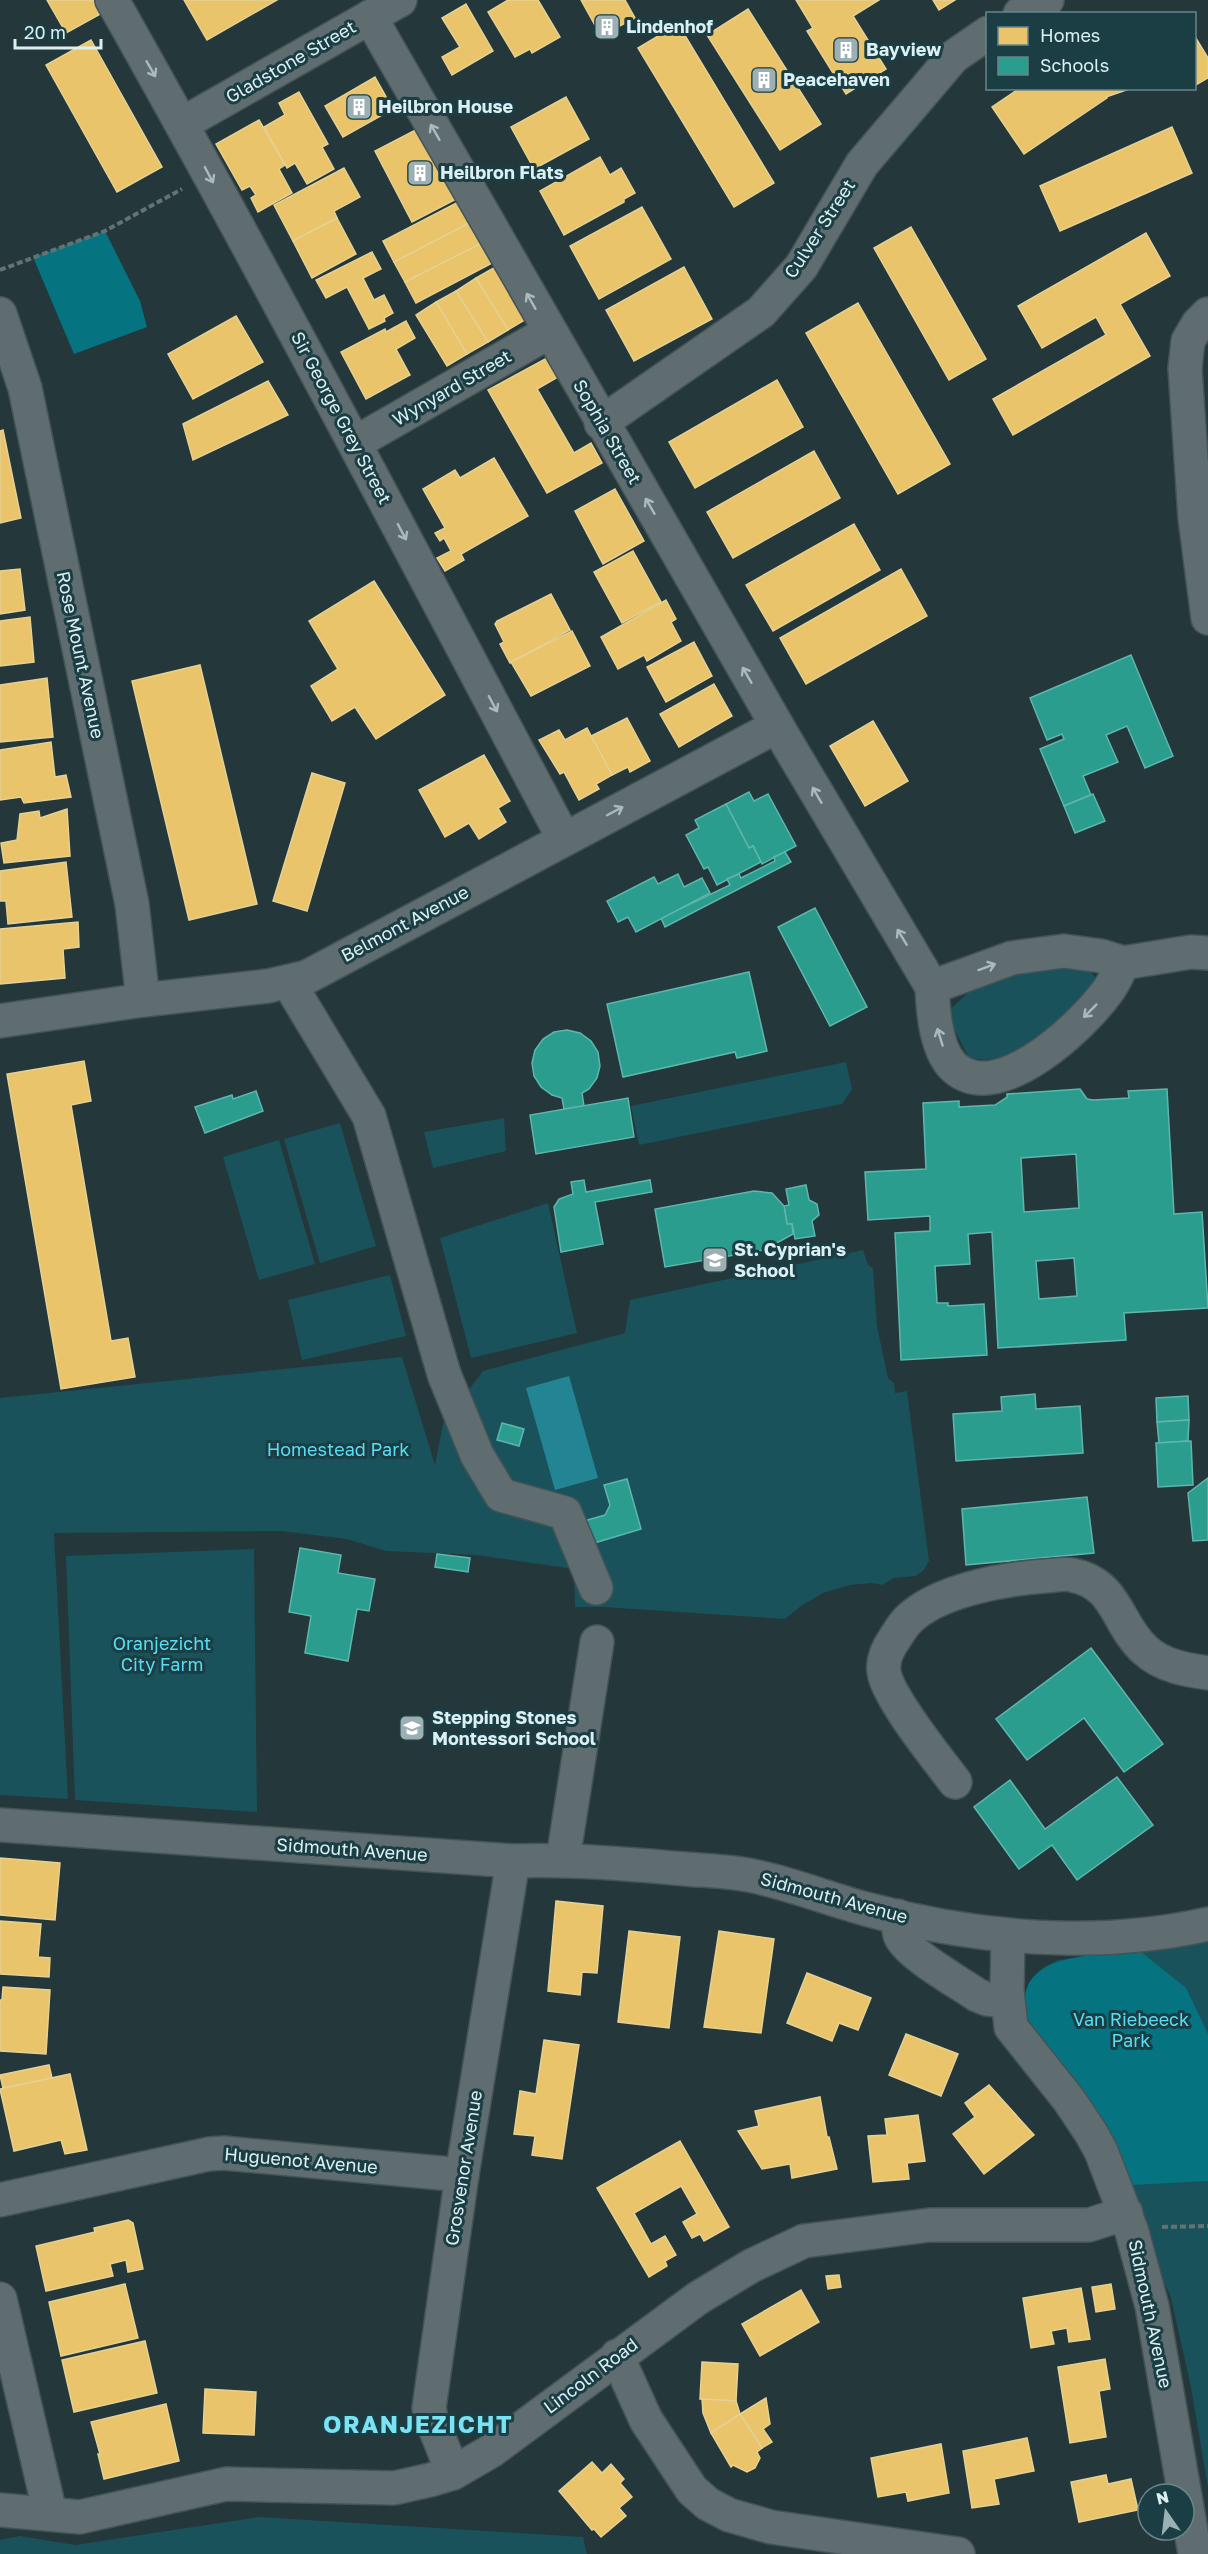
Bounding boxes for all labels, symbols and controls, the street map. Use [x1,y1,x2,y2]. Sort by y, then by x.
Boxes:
scale bar [15,12,100,50]
building icon: Lindenhof [592,12,622,42]
legend [986,12,1196,90]
street label: Gladstone Street [222,15,359,107]
place label: Lindenhof [626,15,713,37]
text: 20 m [24,21,66,43]
text: Homes [1040,24,1100,46]
building icon: Bayview [831,35,861,65]
place label: Bayview [866,38,941,60]
text: Schools [1040,54,1109,76]
one-way arrow [145,60,157,77]
building icon: Peacehaven [749,65,779,95]
place label: Peacehaven [783,68,890,90]
building icon: Heilbron House [344,92,374,122]
place label: Heilbron House [378,95,514,117]
one-way arrow [429,123,440,141]
building icon: Heilbron Flats [405,158,435,188]
place label: Heilbron Flats [440,161,564,183]
one-way arrow [204,166,215,184]
street label: Culver Street [779,175,859,282]
one-way arrow [525,293,537,310]
street label: Sir George Grey Street [287,328,397,508]
street label: Wynyard Street [388,344,515,430]
street label: Sophia Street [569,375,647,488]
one-way arrow [643,498,655,515]
one-way arrow [396,523,408,540]
street label: Rose Mount Avenue [52,569,109,741]
one-way arrow [741,667,753,684]
one-way arrow [488,695,499,713]
one-way arrow [811,787,823,804]
one-way arrow [606,805,624,817]
street label: Belmont Avenue [337,880,472,966]
one-way arrow [895,929,907,946]
one-way arrow [977,961,996,972]
one-way arrow [1083,1004,1097,1019]
one-way arrow [934,1028,945,1047]
place label: St. Cyprian's School [734,1238,846,1281]
school or university icon: St. Cyprian's School [700,1245,730,1275]
park label: Homestead Park [267,1438,409,1460]
park label: Oranjezicht City Farm [113,1632,211,1675]
place label: Stepping Stones Montessori School [432,1706,596,1749]
school or university icon: Stepping Stones Montessori School [397,1713,427,1743]
street label: Sidmouth Avenue [276,1833,428,1865]
street label: Sidmouth Avenue [758,1867,910,1927]
park label: Van Riebeeck Park [1073,2008,1189,2051]
street label: Grosvenor Avenue [440,2089,486,2247]
street label: Huguenot Avenue [223,2142,379,2178]
street label: Sidmouth Avenue [1124,2237,1177,2390]
street label: Lincoln Road [539,2333,642,2418]
district label: ORANJEZICHT [323,2409,513,2438]
north arrow [1136,2482,1196,2542]
text: N [1154,2486,1171,2509]

